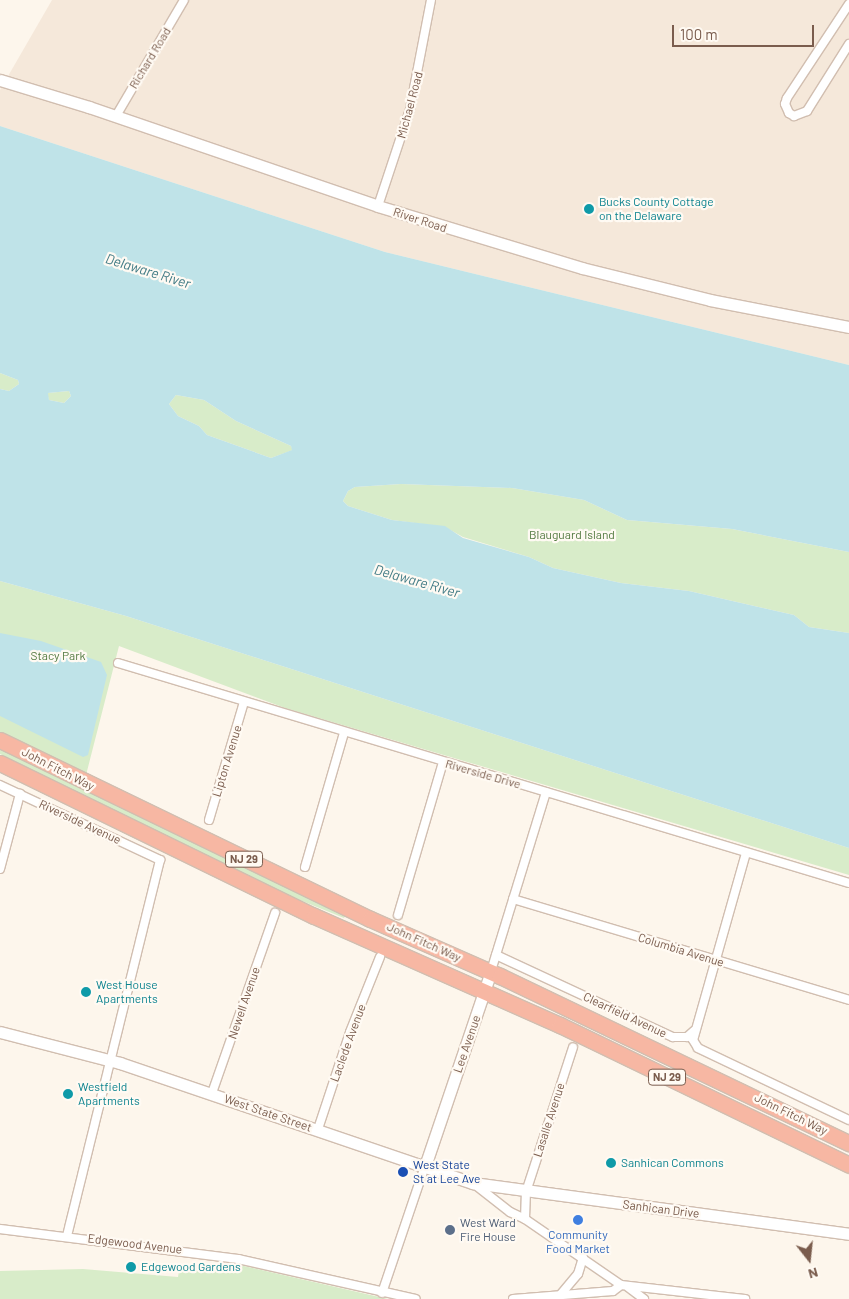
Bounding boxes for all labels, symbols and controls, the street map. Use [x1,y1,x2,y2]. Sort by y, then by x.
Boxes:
scale bar [674,15,816,47]
street label: Richard Road [126,25,174,91]
text: 100 m [680,25,718,43]
street label: Michael Road [394,70,426,140]
place label: Bucks County Cottage on the Delaware [599,195,714,223]
marker: Bucks County Cottage on the Delaware [583,203,595,215]
street label: River Road [391,205,449,235]
water label: Delaware River [103,250,193,292]
park label: Blauguard Island [529,528,615,542]
water label: Delaware River [372,561,462,601]
park label: Stacy Park [30,649,86,663]
street label: Lipton Avenue [209,723,245,799]
street label: John Fitch Way [19,745,97,793]
street label: Riverside Drive [444,756,522,792]
street label: Riverside Avenue [37,797,123,847]
road number: NJ 29 [224,851,264,868]
street label: John Fitch Way [385,919,463,965]
street label: Columbia Avenue [636,930,726,970]
street label: Newell Avenue [225,965,263,1041]
place label: West House Apartments [96,978,158,1006]
marker: West House Apartments [80,986,92,998]
street label: Clearfield Avenue [581,989,669,1041]
street label: Laclede Avenue [327,1002,369,1084]
street label: Lee Avenue [450,1013,484,1075]
road number: NJ 29 [647,1068,687,1086]
place label: Westfield Apartments [78,1080,140,1108]
street label: Lasalle Avenue [530,1081,568,1159]
marker: Westfield Apartments [62,1088,74,1100]
street label: John Fitch Way [752,1090,830,1138]
street label: West State Street [222,1091,314,1135]
place label: Sanhican Commons [621,1156,724,1170]
marker: Sanhican Commons [605,1157,617,1169]
place label: West State St at Lee Ave [413,1158,480,1186]
marker: West State St at Lee Ave [397,1166,409,1178]
street label: Sanhican Drive [622,1197,700,1221]
marker: Community Food Market [572,1214,584,1226]
place label: West Ward Fire House [460,1216,516,1244]
marker: West Ward Fire House [444,1224,456,1236]
place label: Community Food Market [546,1228,610,1256]
street label: Edgewood Avenue [87,1231,183,1257]
north arrow [784,1234,834,1284]
place label: Edgewood Gardens [141,1260,241,1274]
marker: Edgewood Gardens [125,1261,137,1273]
text: N [806,1264,820,1283]

